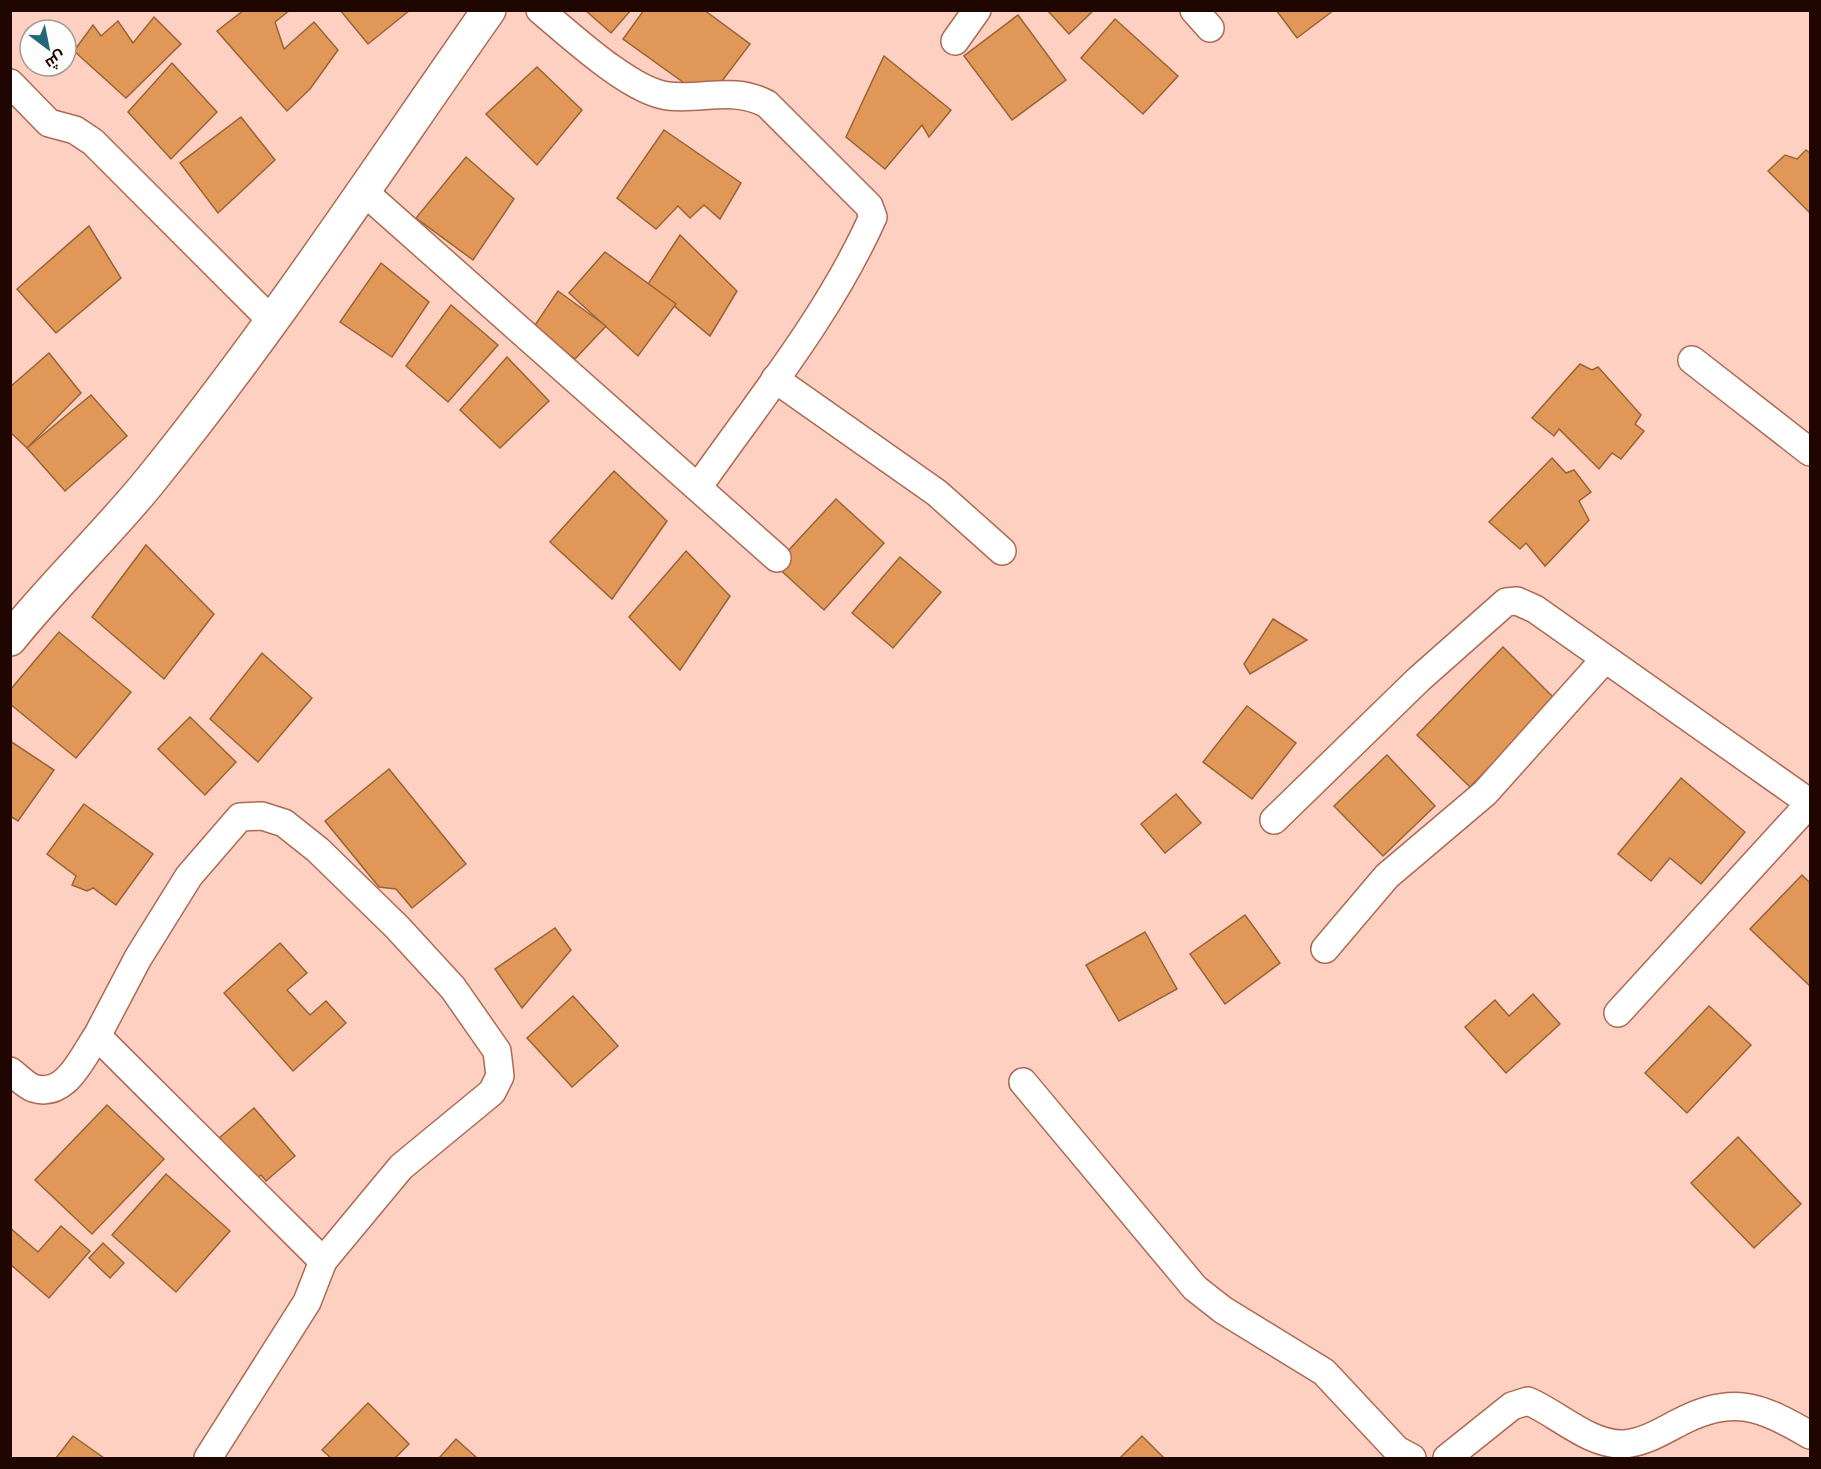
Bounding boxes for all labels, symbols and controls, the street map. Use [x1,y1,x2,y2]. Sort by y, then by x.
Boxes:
north arrow [18,18,78,78]
text: ش [42,47,70,75]

